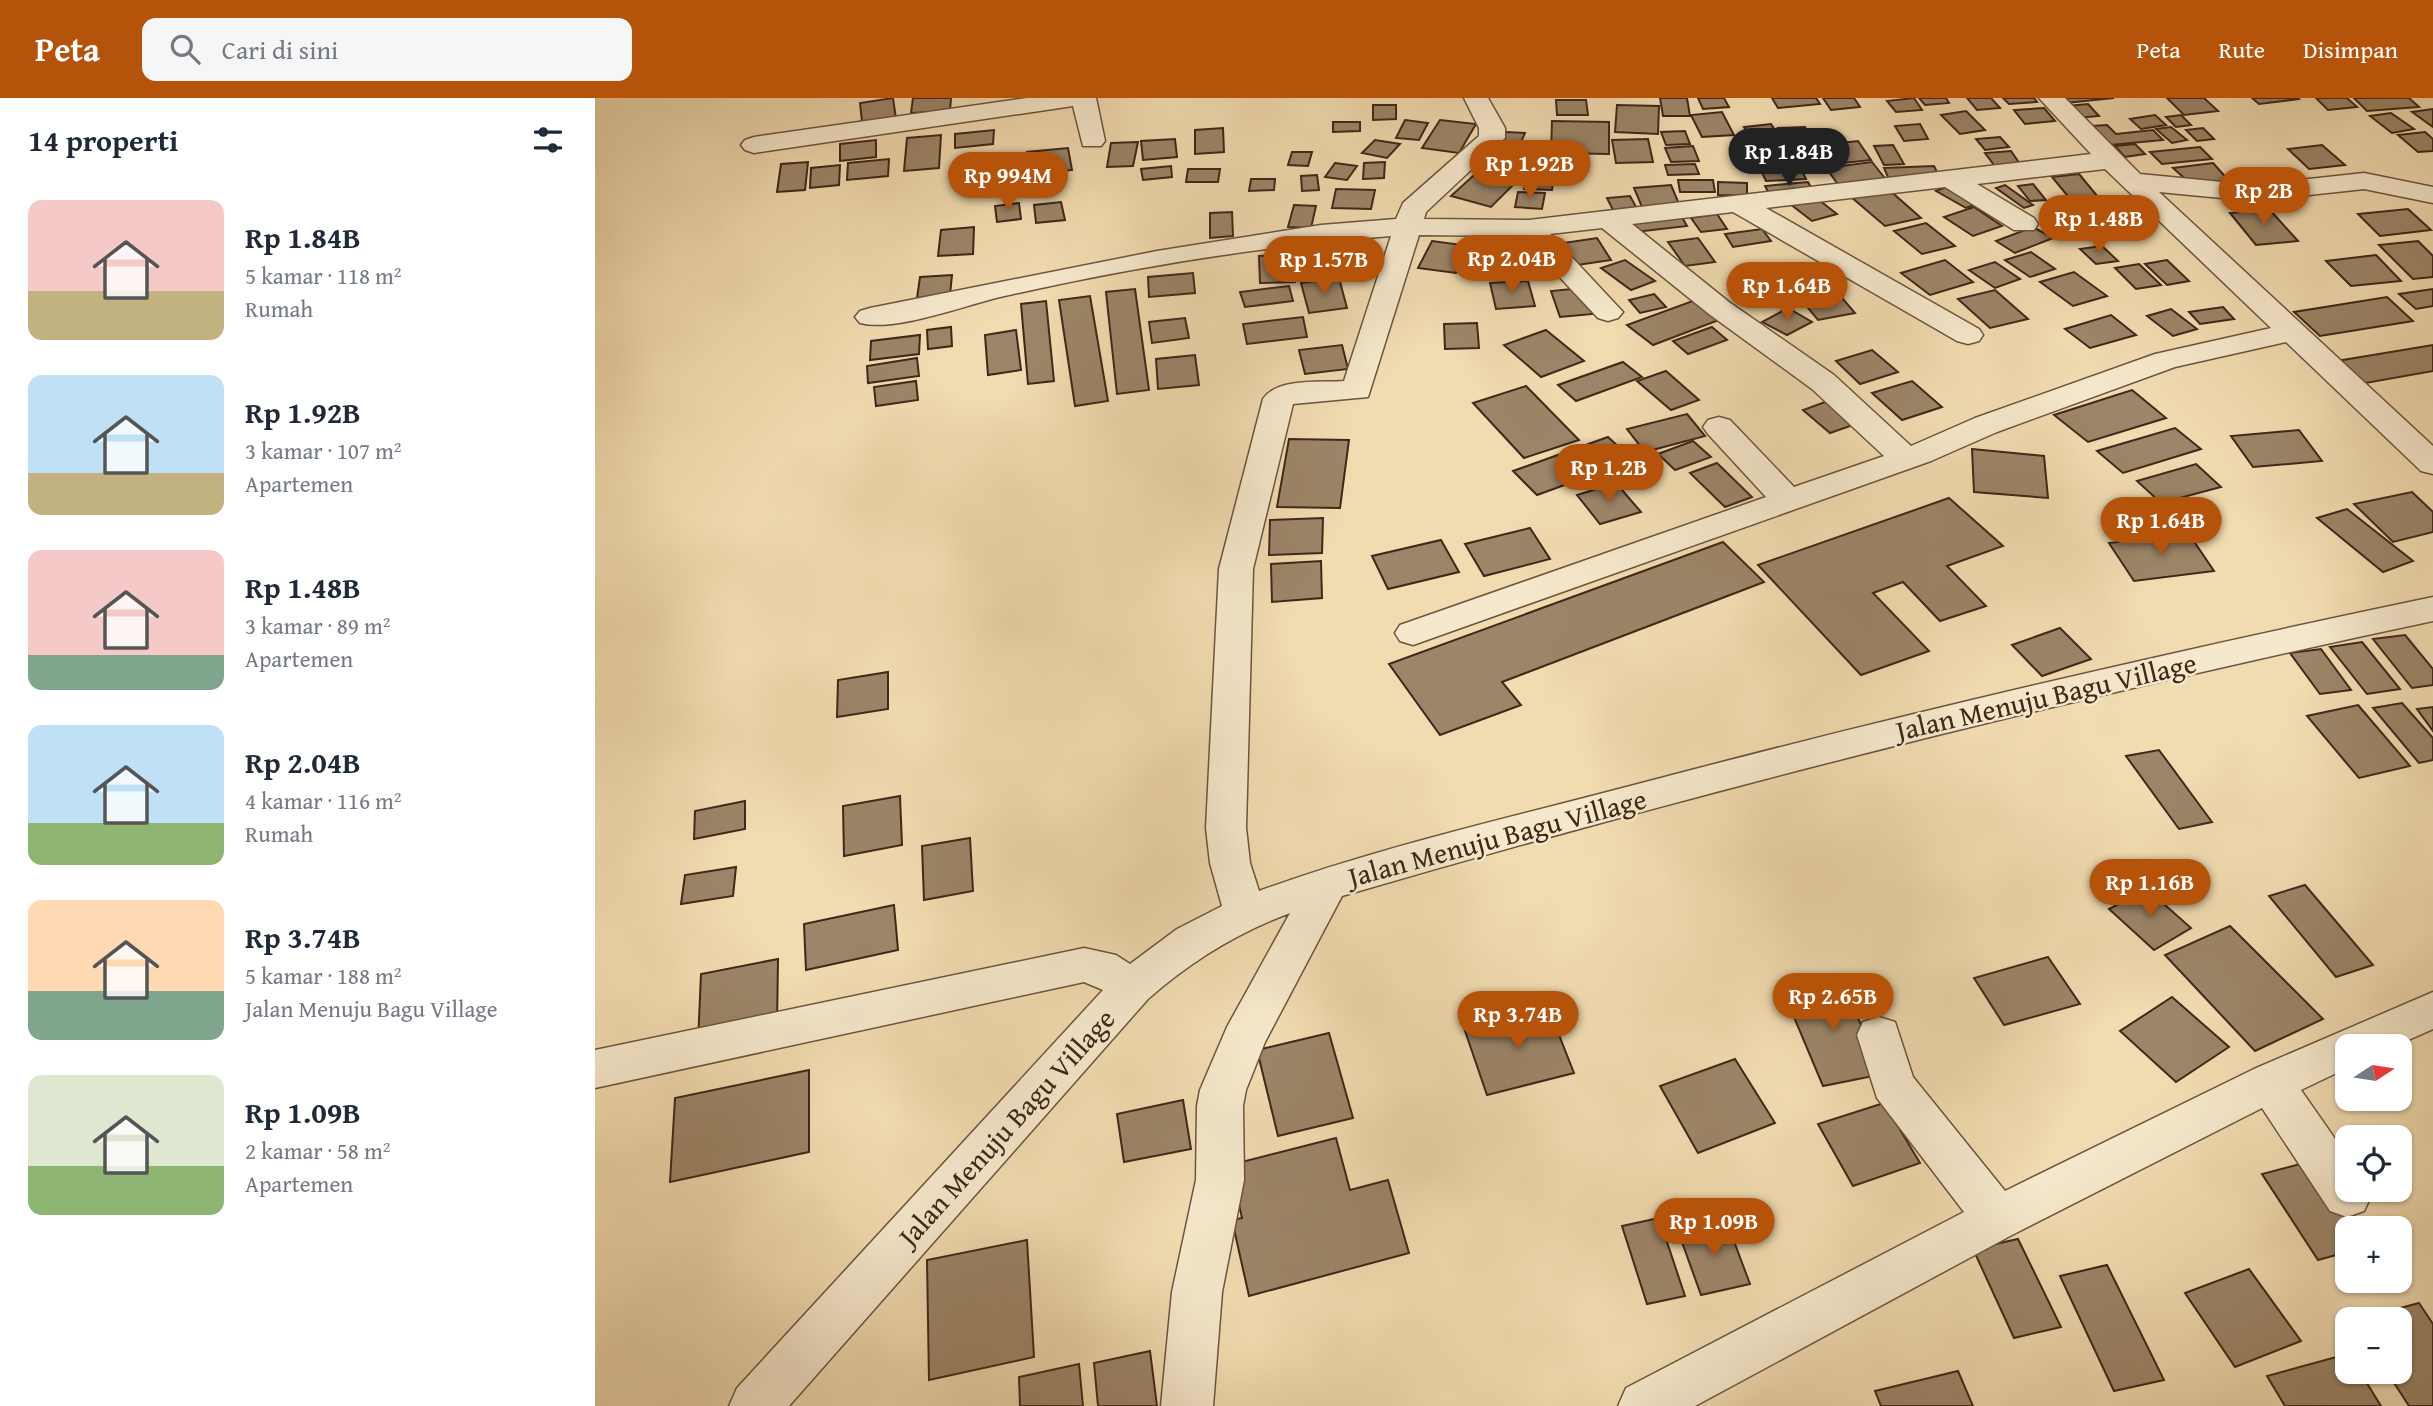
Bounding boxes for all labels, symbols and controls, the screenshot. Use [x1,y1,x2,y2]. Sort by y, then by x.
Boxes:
search box [142,18,632,81]
text: Peta [35,25,100,73]
icon: search [166,30,204,68]
text: Cari di sini [222,30,338,69]
text: Peta [2137,32,2180,67]
text: Rute [2218,32,2265,67]
text: Disimpan [2303,32,2398,67]
text: 14 properti [28,118,178,162]
icon: filters [529,121,567,159]
pin: Rp 1.84B [1717,129,1861,188]
text: Rp 1.84B [1745,134,1833,167]
pin: Rp 1.92B [1458,140,1602,200]
text: Rp 1.92B [1486,146,1574,179]
pin: Rp 994M [943,152,1073,212]
text: Rp 994M [964,158,1052,191]
pin: Rp 2B [2215,167,2313,227]
text: Rp 2B [2235,173,2293,206]
pin: Rp 1.48B [2027,195,2171,255]
text: Rp 1.48B [2055,201,2143,234]
text: Rp 1.84B [245,215,361,259]
icon: home [84,228,168,312]
pin: Rp 1.57B [1252,236,1396,296]
pin: Rp 2.04B [1440,236,1584,295]
text: Rp 2.04B [1468,241,1556,274]
text: Rp 1.57B [1280,242,1368,275]
text: 5 kamar · 118 m² [245,259,402,292]
pin: Rp 1.64B [1715,262,1859,322]
text: Rp 1.64B [1743,268,1831,301]
text: Rumah [245,292,313,325]
text: Rp 1.92B [245,390,361,434]
icon: home [84,403,168,487]
text: 3 kamar · 107 m² [245,434,402,467]
pin: Rp 1.2B [1544,444,1674,504]
text: Rp 1.2B [1571,450,1647,483]
text: Apartemen [245,467,353,500]
pin: Rp 1.64B [2089,498,2233,557]
text: Rp 1.64B [2117,503,2205,536]
text: Rp 1.48B [245,565,361,609]
icon: home [84,578,168,662]
text: 3 kamar · 89 m² [245,609,391,642]
street label: Jalan Menuju Bagu Village [1889,641,2200,751]
text: Apartemen [245,642,353,675]
text: Rp 2.04B [245,740,361,784]
icon: home [84,753,168,837]
street label: Jalan Menuju Bagu Village [1340,777,1651,897]
text: 4 kamar · 116 m² [245,784,402,817]
text: Rumah [245,817,313,850]
pin: Rp 1.16B [2078,860,2222,919]
text: Rp 1.16B [2106,865,2194,898]
text: Rp 3.74B [245,915,361,959]
icon: home [84,928,168,1012]
text: 5 kamar · 188 m² [245,959,402,992]
pin: Rp 2.65B [1761,974,1905,1033]
text: Rp 2.65B [1789,979,1877,1012]
text: Jalan Menuju Bagu Village [245,992,498,1025]
pin: Rp 3.74B [1446,992,1590,1051]
text: Rp 3.74B [1474,997,1562,1030]
street label: Jalan Menuju Bagu Village [886,999,1124,1257]
north arrow [2335,1034,2411,1111]
map controls [2335,1034,2412,1384]
text: Rp 1.09B [245,1090,361,1134]
icon: home [84,1103,168,1187]
button: locate [2335,1125,2412,1202]
text: 2 kamar · 58 m² [245,1134,391,1167]
text: Apartemen [245,1167,353,1200]
pin: Rp 1.09B [1642,1198,1786,1258]
text: Rp 1.09B [1670,1204,1758,1237]
button: + [2335,1216,2412,1293]
button: − [2335,1307,2412,1384]

